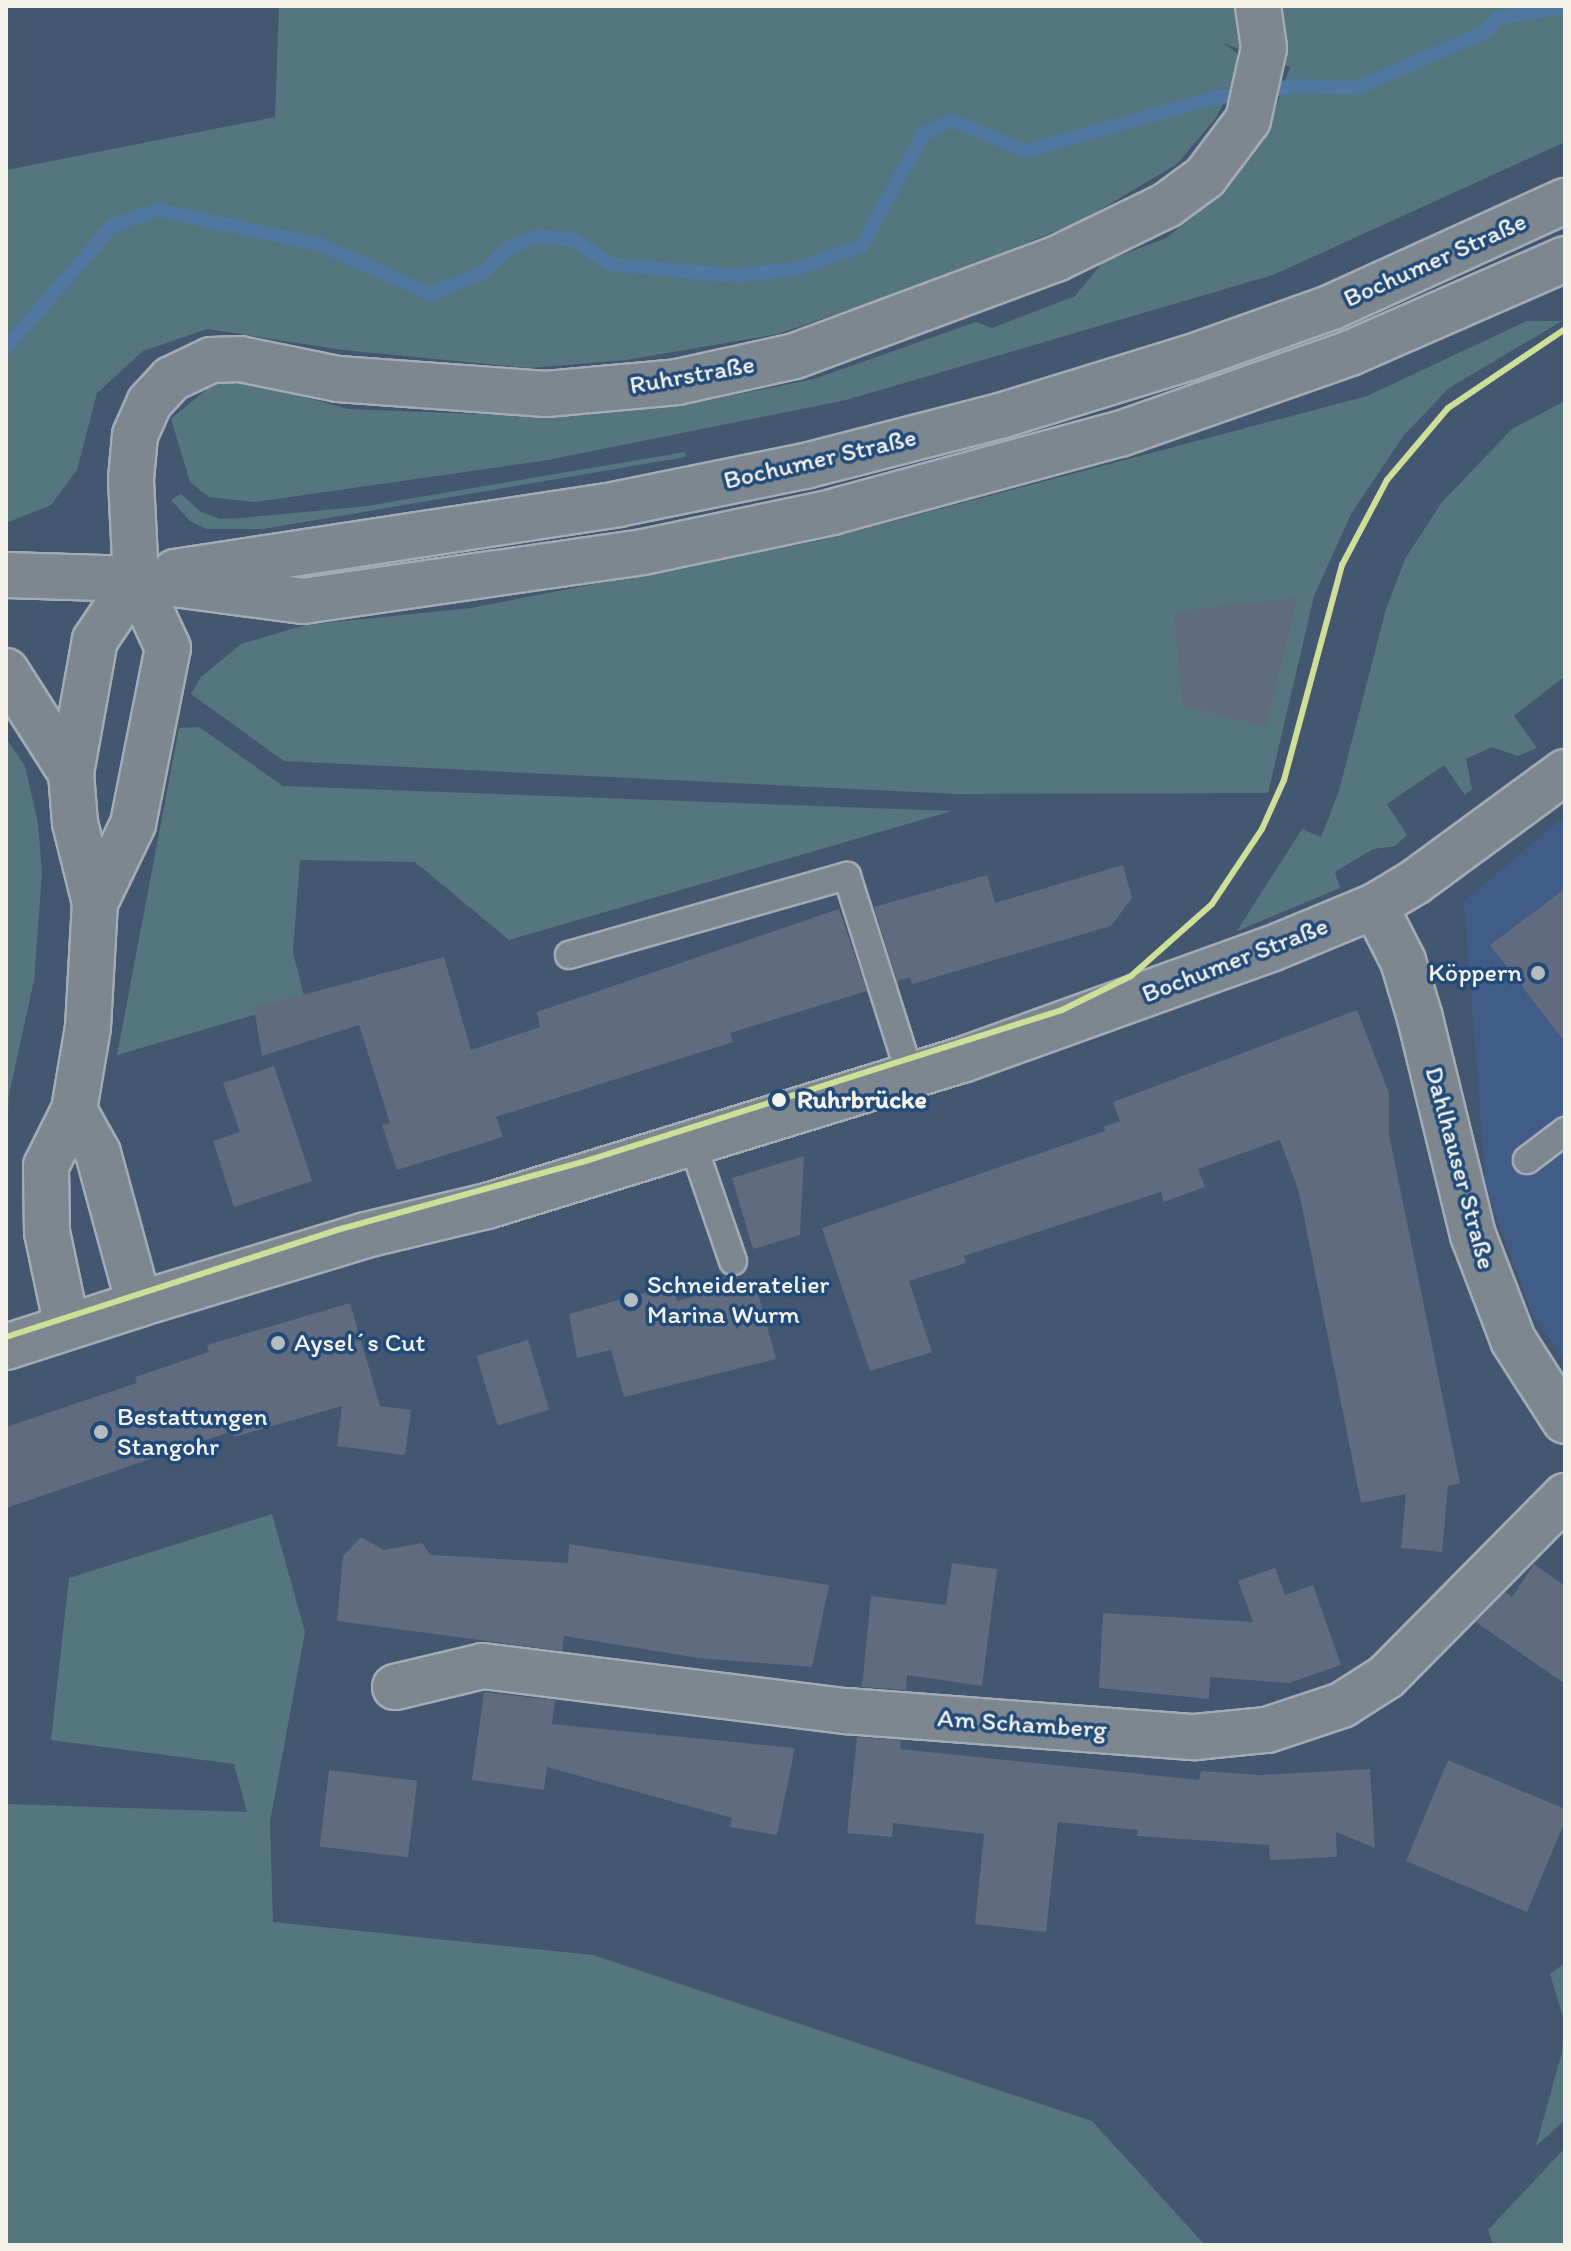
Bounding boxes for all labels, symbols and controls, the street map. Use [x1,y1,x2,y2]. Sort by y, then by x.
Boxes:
street label: Bochumer Straße [1339,206,1531,314]
street label: Ruhrstraße [627,349,757,401]
street label: Bochumer Straße [721,422,919,496]
street label: Bochumer Straße [1138,910,1332,1010]
place label: Köppern [1428,957,1522,989]
marker: Köppern [1529,964,1547,982]
street label: Dahlhauser Straße [1418,1063,1502,1273]
place label: Ruhrbrücke [797,1084,927,1116]
marker: Ruhrbrücke [768,1089,790,1111]
place label: Schneideratelier Marina Wurm [647,1269,829,1330]
marker: Schneideratelier Marina Wurm [622,1291,640,1309]
place label: Aysel´s Cut [294,1327,425,1359]
marker: Aysel´s Cut [269,1334,287,1352]
place label: Bestattungen Stangohr [117,1401,268,1462]
marker: Bestattungen Stangohr [92,1423,110,1441]
street label: Am Schamberg [937,1703,1107,1745]

